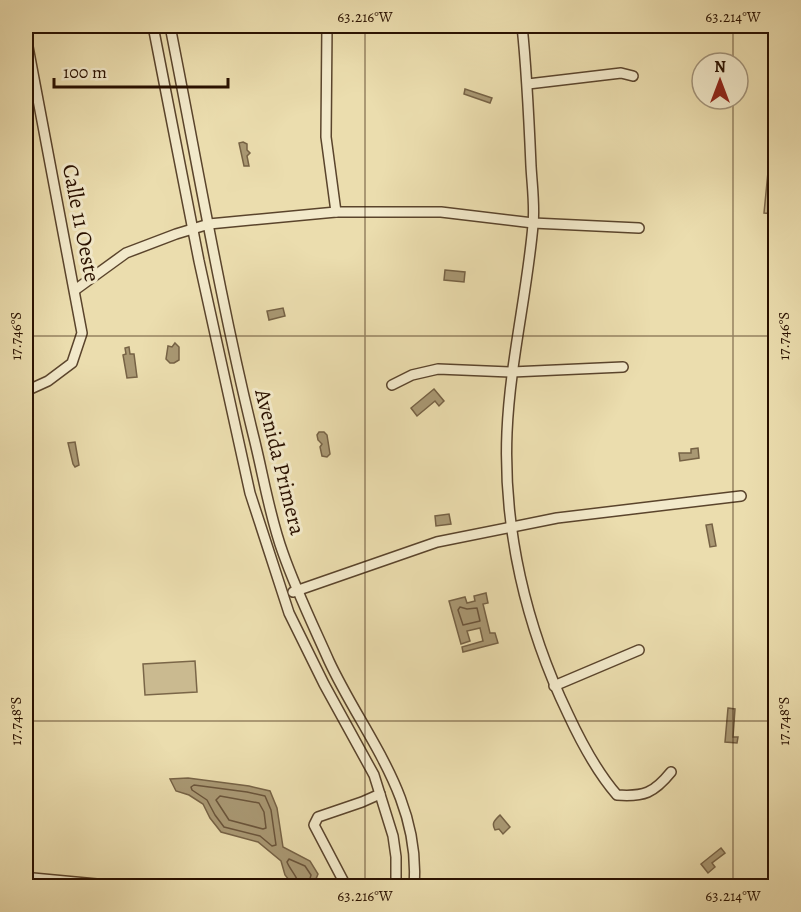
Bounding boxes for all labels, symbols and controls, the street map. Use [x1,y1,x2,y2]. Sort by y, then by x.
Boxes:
text: 63.216°W [337,7,393,27]
text: 63.214°W [705,7,761,27]
scale bar [54,51,228,89]
north arrow [690,51,750,111]
text: N [714,56,726,78]
text: 100 m [63,60,107,84]
street label: Calle 11 Oeste [55,162,107,284]
text: 17.746°S [6,312,26,360]
text: 17.746°S [774,312,794,360]
street label: Avenida Primera [247,385,313,539]
text: 17.748°S [6,697,26,745]
text: 17.748°S [774,697,794,745]
text: 63.216°W [337,886,393,906]
text: 63.214°W [705,886,761,906]

